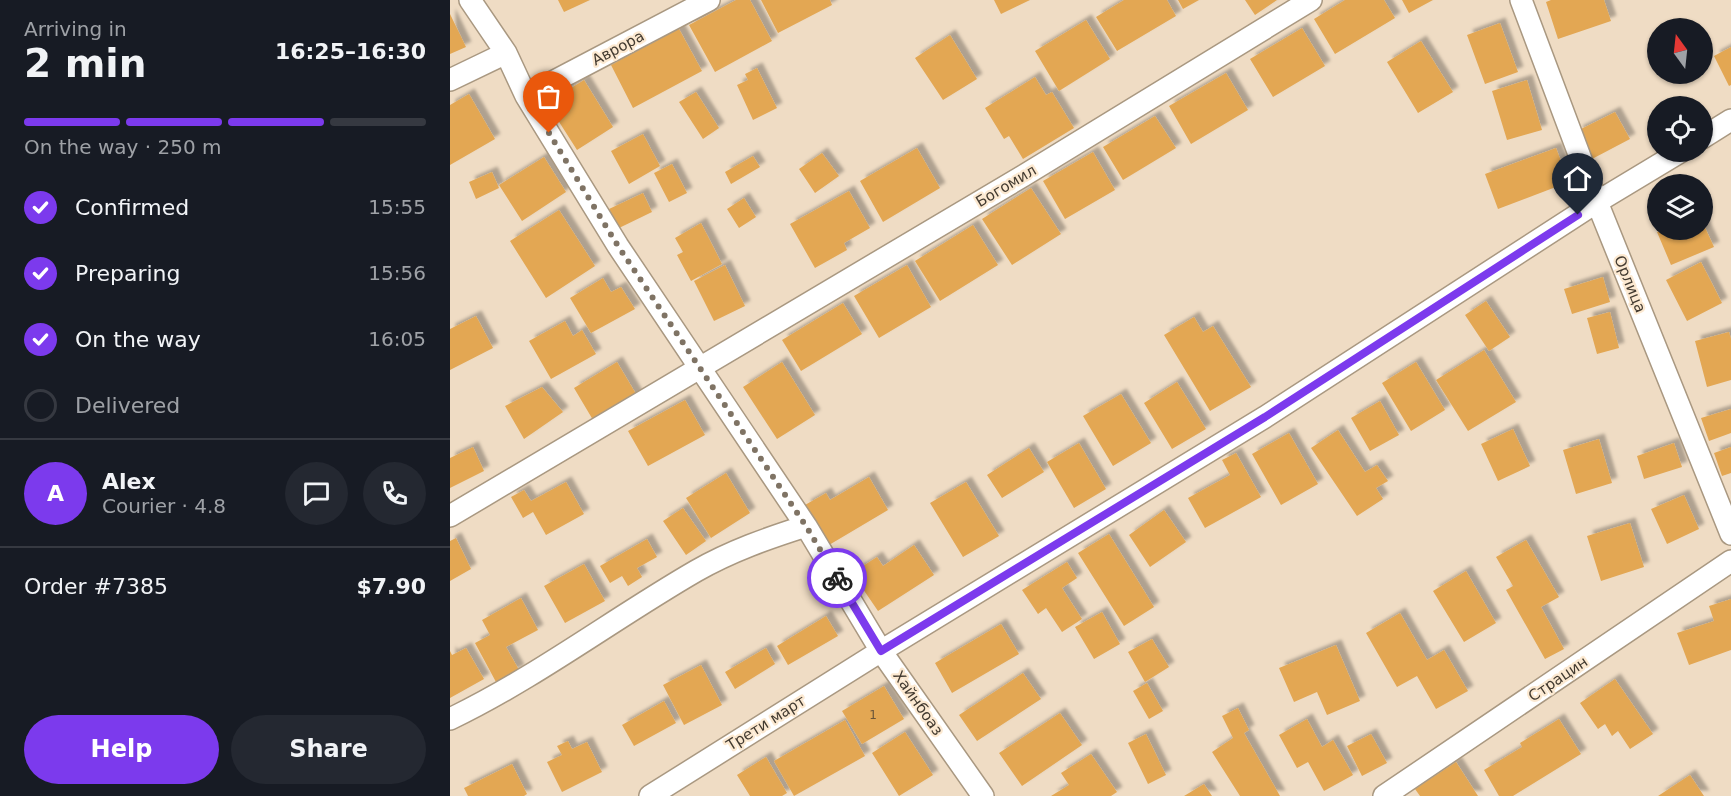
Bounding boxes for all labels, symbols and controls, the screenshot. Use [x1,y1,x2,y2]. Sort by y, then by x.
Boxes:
text: Arriving in [24,17,127,41]
north arrow [1647,18,1713,84]
map controls [1647,18,1713,240]
street label: Аврора [589,27,647,69]
text: 16:25–16:30 [275,39,426,64]
text: 2 min [24,41,146,86]
pin [523,71,574,133]
icon: bag [532,80,565,113]
button: locate [1647,96,1713,162]
text: On the way · 250 m [24,135,222,159]
pin [1552,153,1603,215]
street label: Богомил [973,161,1039,211]
icon: home [1561,162,1594,195]
button: layers [1647,174,1713,240]
icon: check [24,191,57,224]
text: Confirmed [75,195,189,220]
text: 15:55 [368,195,426,219]
street label: Орлица [1610,253,1650,315]
icon: check [24,257,57,290]
text: Preparing [75,261,181,286]
text: 15:56 [368,261,426,285]
icon: check [24,323,57,356]
text: On the way [75,327,201,352]
text: 16:05 [368,327,426,351]
text: Delivered [75,393,180,418]
button: chat [285,462,348,525]
button: phone [363,462,426,525]
text: Alex [102,469,156,494]
text: A [47,481,64,506]
text: Courier · 4.8 [102,494,226,518]
courier [807,548,867,608]
icon: bike [821,562,854,595]
text: Order #7385 [24,574,168,599]
text: $7.90 [356,574,426,599]
street label: Страцин [1525,653,1591,705]
street label: Хайнбоаз [889,667,947,739]
street label: Трети март [722,691,809,755]
house number: 1 [869,708,877,722]
button: Help [24,715,219,784]
button: Share [231,715,426,784]

